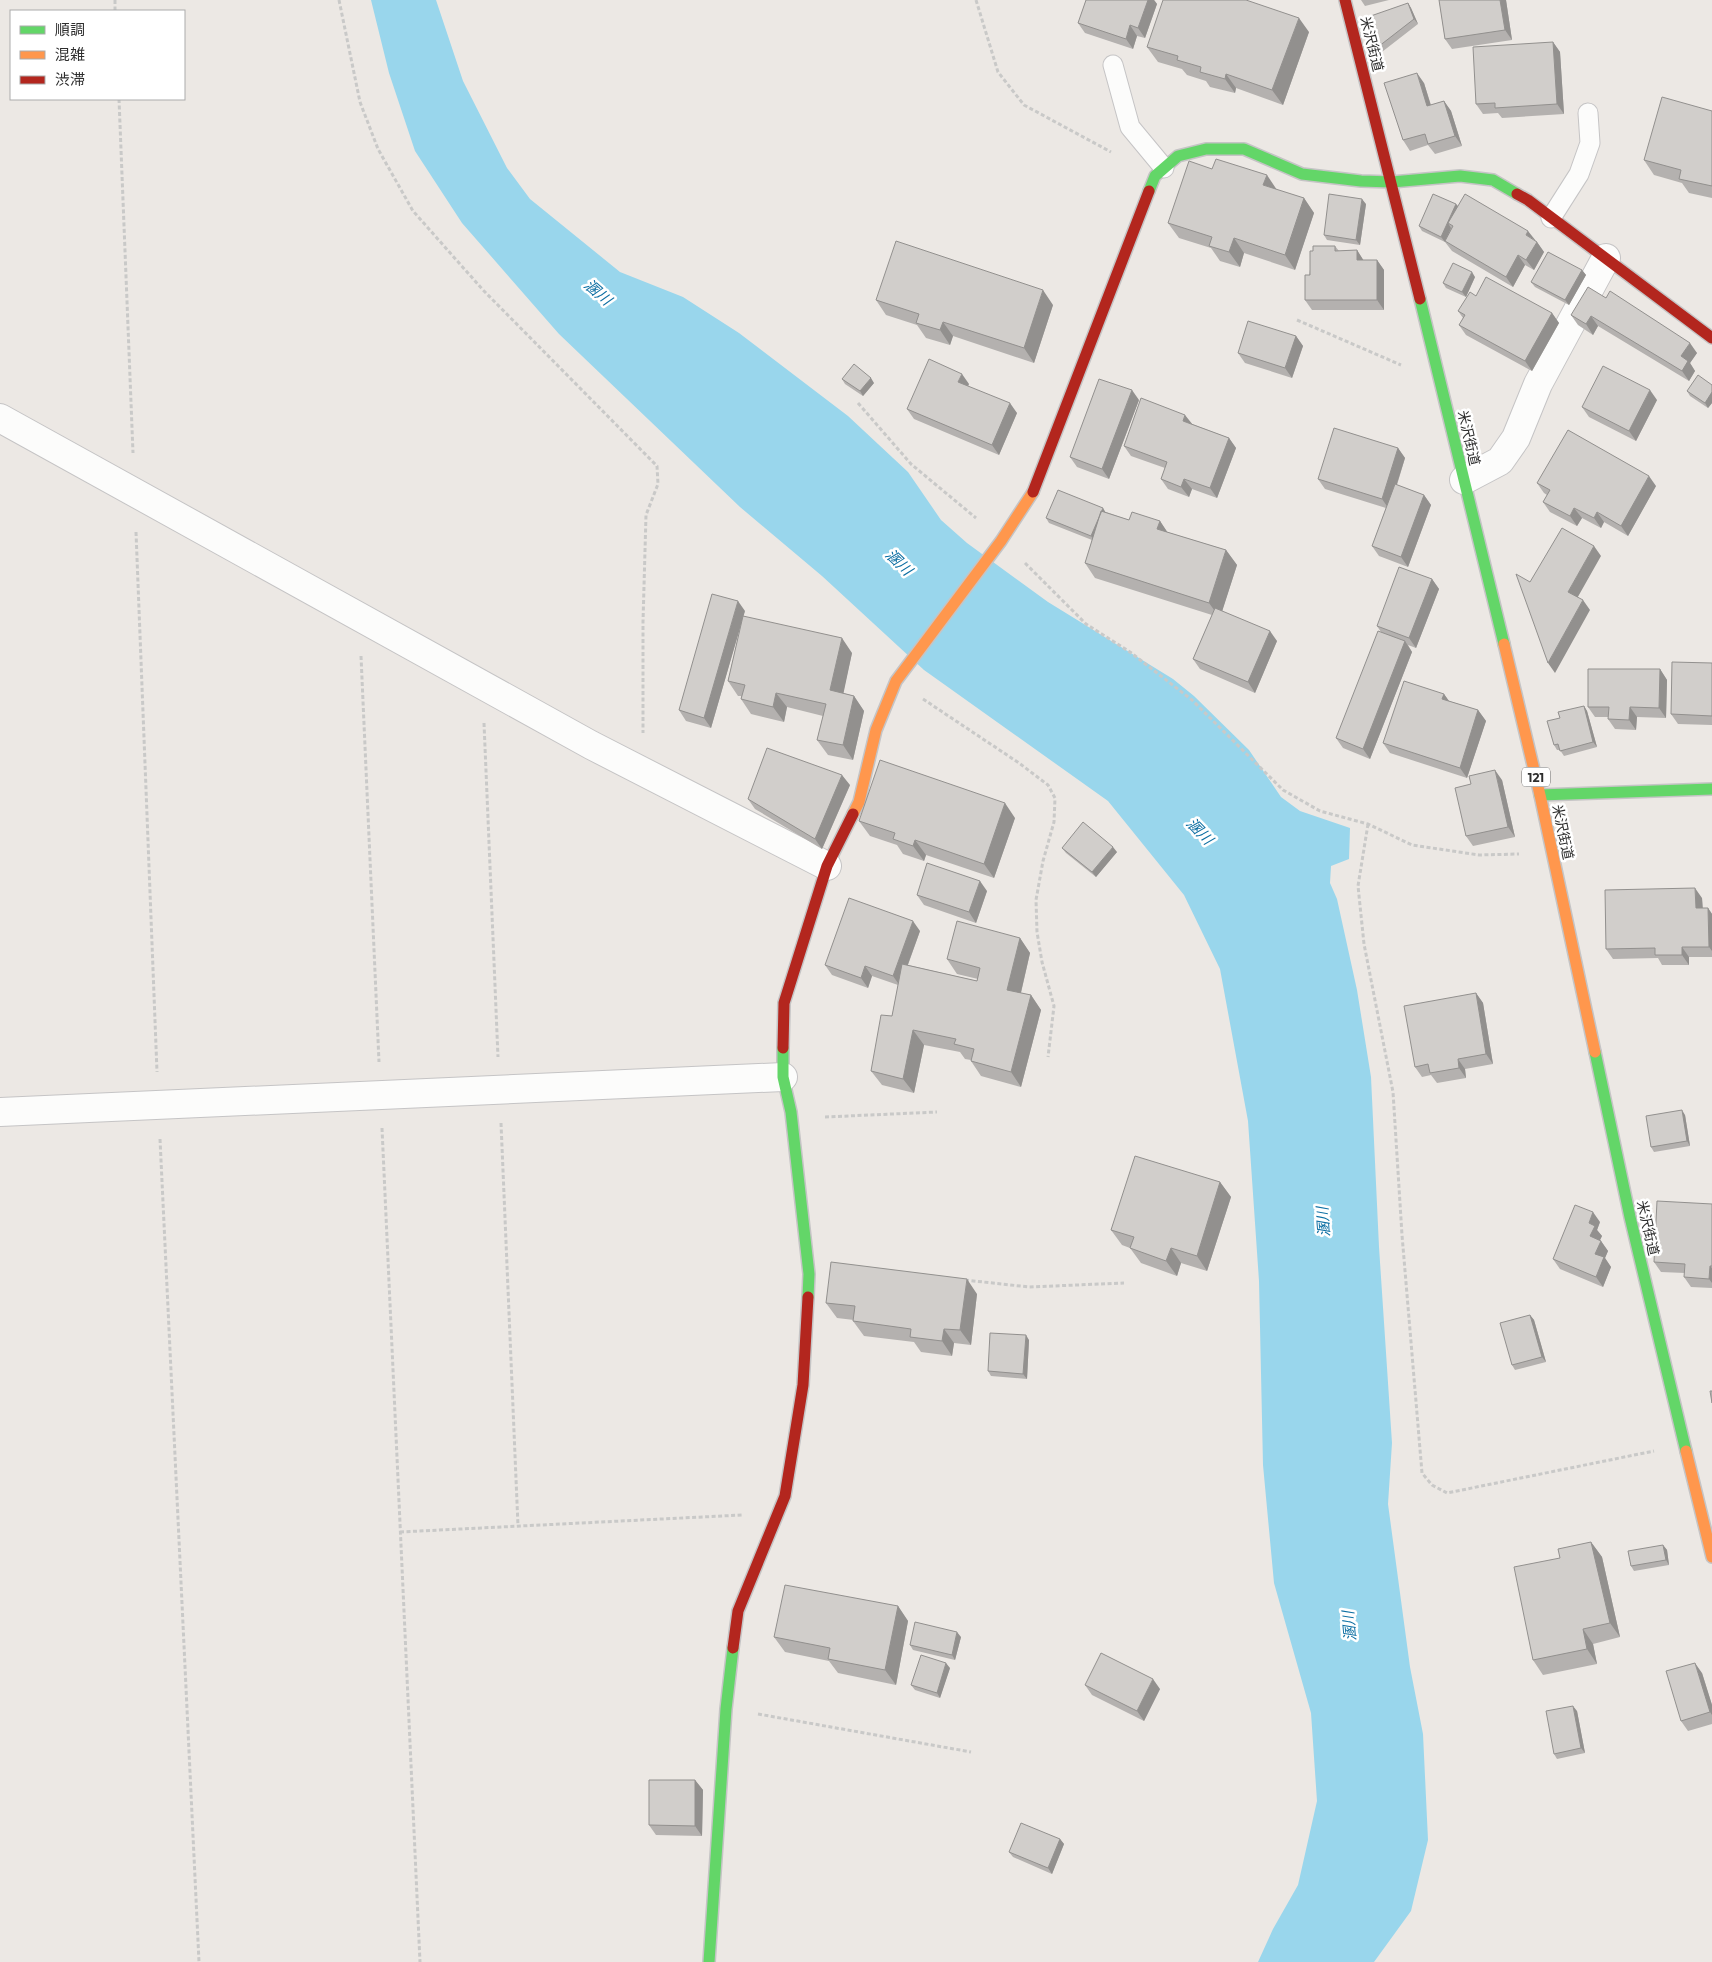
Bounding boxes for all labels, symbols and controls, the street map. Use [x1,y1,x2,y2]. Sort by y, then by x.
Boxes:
legend [10,10,185,100]
street label: 米沢街道 [1356,15,1388,73]
text: 順調 [55,20,85,39]
text: 混雑 [55,45,85,64]
text: 渋滞 [55,70,85,89]
water label: 溷川 [580,275,617,310]
street label: 米沢街道 [1454,409,1484,467]
water label: 溷川 [882,545,918,581]
road number: 121 [1522,768,1550,786]
street label: 米沢街道 [1548,803,1578,861]
water label: 溷川 [1183,814,1219,850]
street label: 米沢街道 [1633,1199,1663,1257]
water label: 溷川 [1312,1204,1334,1238]
water label: 溷川 [1338,1608,1360,1642]

